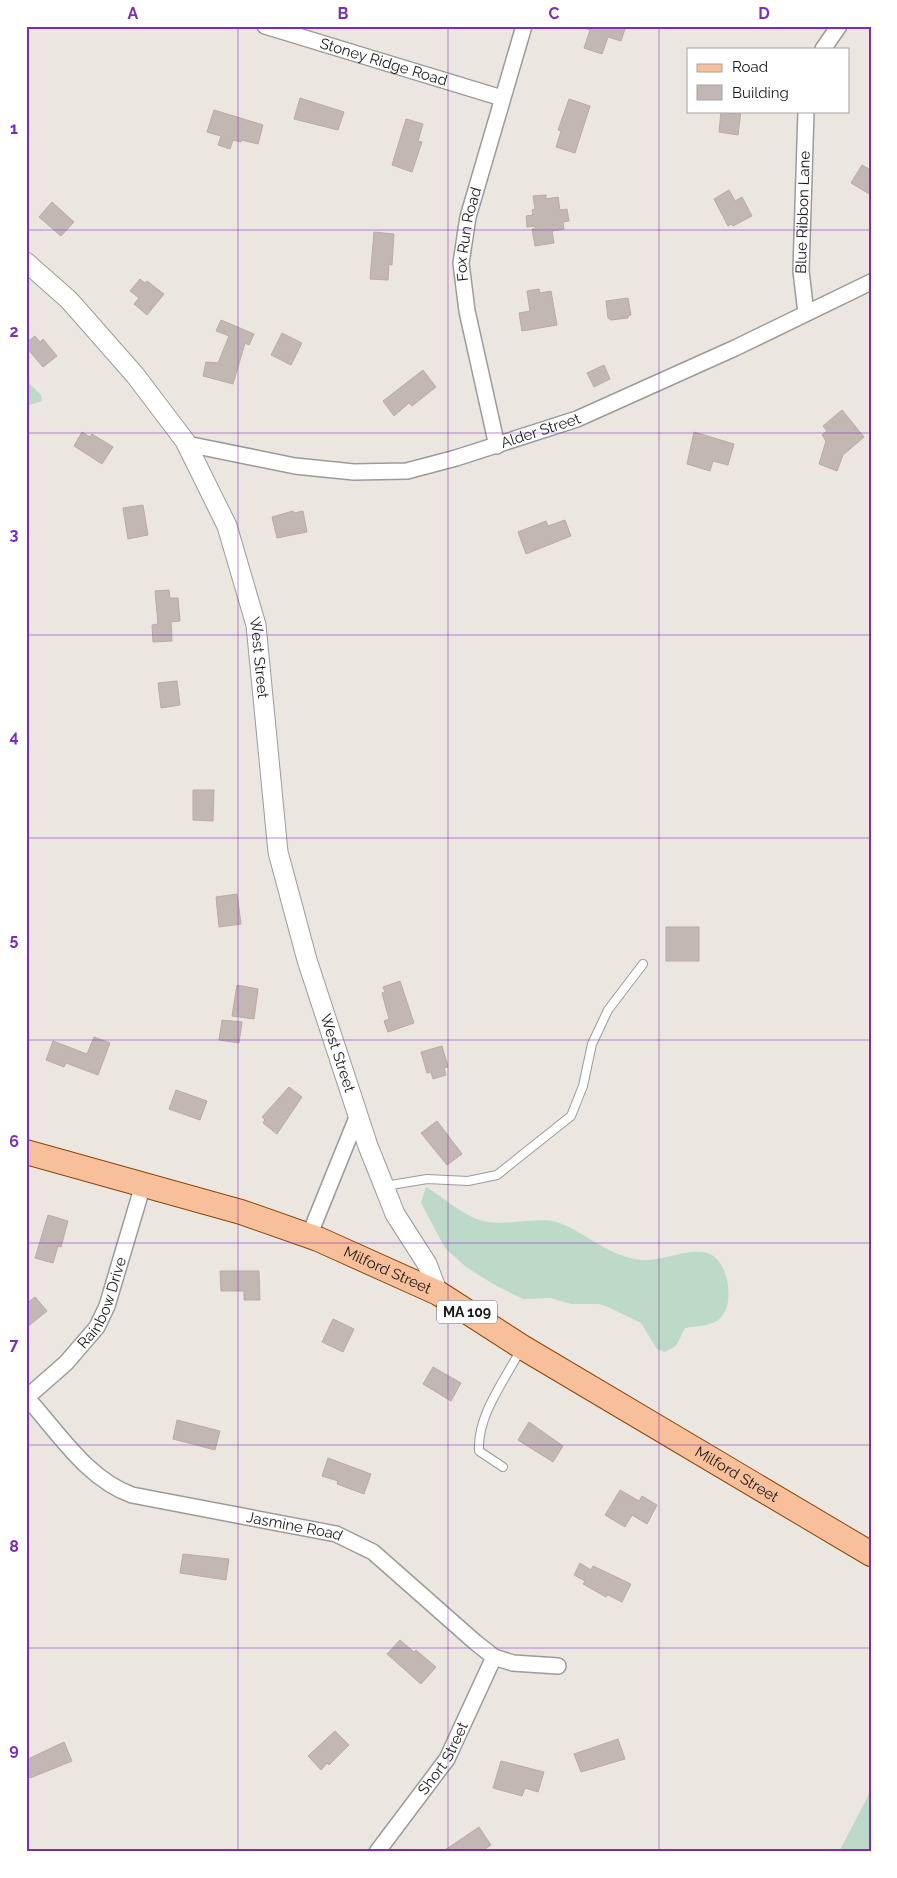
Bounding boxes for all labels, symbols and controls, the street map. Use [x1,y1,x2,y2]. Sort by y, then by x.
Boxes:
text: A [128,4,139,23]
text: B [338,4,349,23]
text: C [549,4,560,23]
text: D [758,4,770,23]
street label: Stoney Ridge Road [318,34,449,90]
legend [687,48,850,112]
text: Road [732,58,768,76]
text: Building [732,84,789,102]
text: 1 [10,119,18,138]
street label: Blue Ribbon Lane [792,150,814,274]
street label: Fox Run Road [452,185,485,282]
text: 2 [9,322,19,341]
street label: Alder Street [498,410,583,452]
text: 3 [10,525,19,544]
street label: West Street [245,615,272,699]
text: 4 [9,727,19,746]
text: 5 [10,930,19,949]
street label: West Street [316,1012,359,1095]
text: 6 [9,1132,19,1151]
street label: Milford Street [341,1243,434,1298]
street label: Rainbow Drive [74,1255,130,1352]
road number: MA 109 [437,1300,497,1324]
text: 7 [10,1335,19,1354]
street label: Milford Street [692,1443,782,1506]
street label: Jasmine Road [245,1508,346,1545]
text: 8 [9,1537,19,1556]
street label: Short Street [414,1719,472,1799]
text: 9 [9,1740,19,1759]

